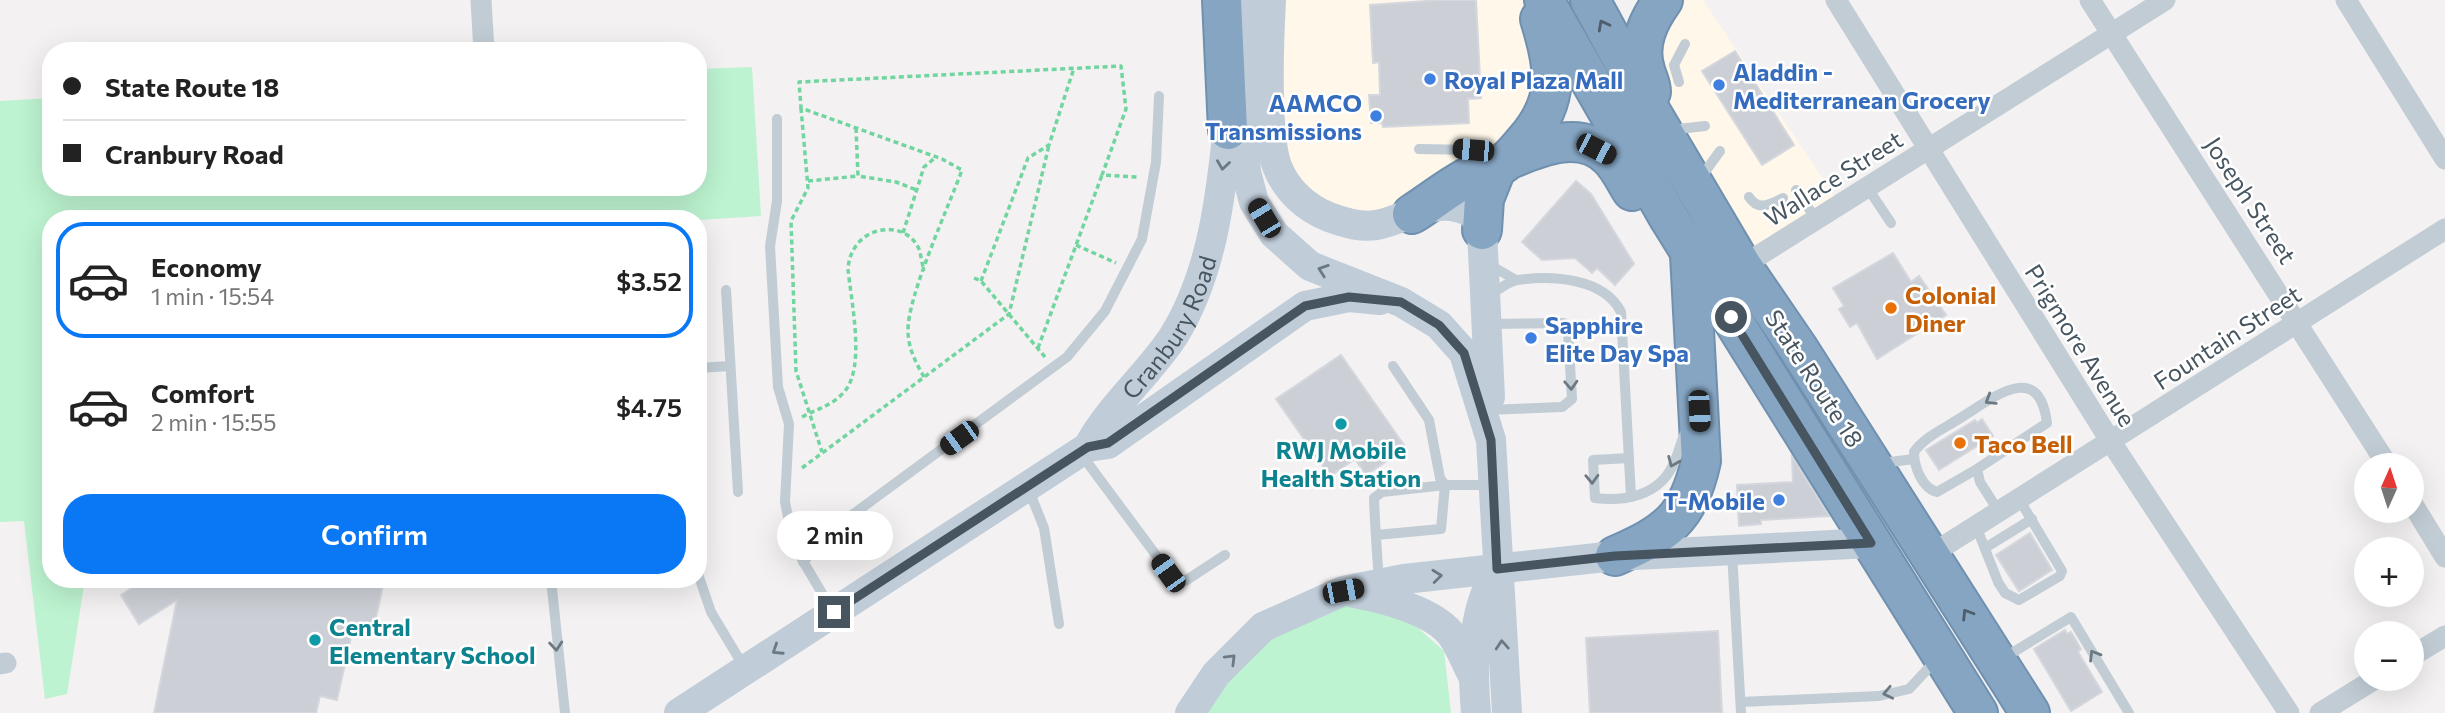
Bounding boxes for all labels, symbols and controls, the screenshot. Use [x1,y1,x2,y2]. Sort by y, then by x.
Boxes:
one-way arrow [1598,19,1611,32]
place label: Aladdin - Mediterranean Grocery [1733,57,1991,114]
place label: Royal Plaza Mall [1444,65,1623,94]
text: State Route 18 [105,71,279,102]
marker: Royal Plaza Mall [1422,71,1438,87]
marker: Aladdin - Mediterranean Grocery [1711,77,1727,93]
place label: AAMCO Transmissions [1205,88,1362,145]
marker: AAMCO Transmissions [1368,108,1384,124]
street label: Wallace Street [1759,124,1908,232]
car [1573,130,1620,168]
street label: Joseph Street [2199,131,2303,269]
text: Cranbury Road [105,138,284,169]
car [1452,138,1495,162]
one-way arrow [1215,159,1230,171]
car [1245,195,1284,241]
icon: car [67,249,130,312]
text: Economy [151,251,262,282]
street label: Cranbury Road [1115,252,1221,404]
street label: Prigmore Avenue [2020,259,2142,431]
one-way arrow [1317,264,1330,278]
text: $3.52 [616,265,682,296]
street label: Fountain Street [2148,279,2306,395]
place label: Colonial Diner [1905,280,1996,337]
text: 1 min · 15:54 [151,282,274,310]
marker: Colonial Diner [1883,300,1899,316]
route start [1715,301,1747,333]
street label: State Route 18 [1760,304,1870,452]
place label: Sapphire Elite Day Spa [1545,310,1689,367]
marker: Sapphire Elite Day Spa [1523,330,1539,346]
icon: car [67,375,130,438]
text: Comfort [151,377,254,408]
one-way arrow [1563,380,1578,391]
car [1688,389,1711,433]
text: $4.75 [616,391,682,422]
one-way arrow [1984,392,1997,405]
text: 2 min · 15:55 [151,408,276,436]
marker: RWJ Mobile Health Station [1333,416,1349,432]
car [936,417,983,459]
place label: Taco Bell [1974,429,2073,458]
place label: RWJ Mobile Health Station [1261,435,1421,492]
marker: Taco Bell [1952,435,1968,451]
north arrow [2354,453,2424,523]
map controls [2354,453,2424,691]
one-way arrow [1668,456,1682,468]
one-way arrow [1585,474,1600,485]
place label: T-Mobile [1663,486,1765,515]
marker: T-Mobile [1771,492,1787,508]
button: Confirm [63,494,686,574]
callout: 2 min [776,510,892,560]
text: 2 min [807,521,863,549]
button: + [2354,537,2424,607]
car [1148,550,1189,596]
one-way arrow [1431,569,1442,584]
car [1321,577,1366,605]
route end [818,596,850,628]
one-way arrow [1962,609,1975,622]
place label: Central Elementary School [329,612,536,669]
button: − [2354,621,2424,691]
marker: Central Elementary School [307,632,323,648]
one-way arrow [1495,639,1510,650]
one-way arrow [548,641,563,652]
one-way arrow [772,641,785,654]
one-way arrow [2089,649,2102,662]
one-way arrow [1223,654,1236,667]
one-way arrow [1882,685,1894,700]

